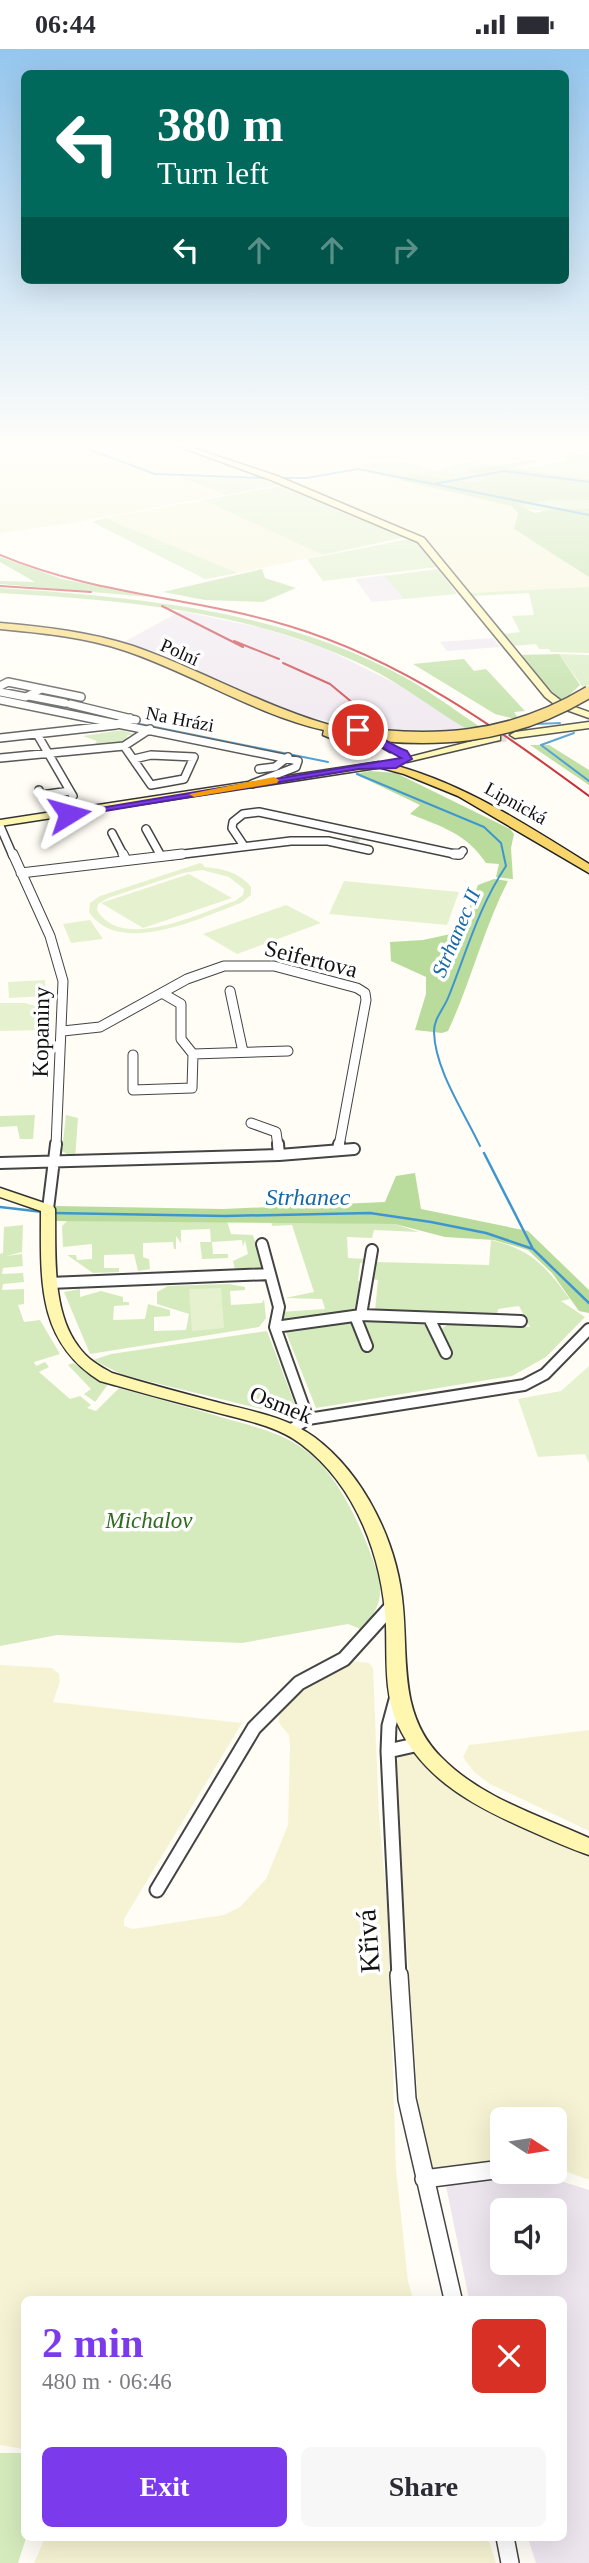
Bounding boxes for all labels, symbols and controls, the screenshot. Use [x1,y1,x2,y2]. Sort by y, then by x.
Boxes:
text: 06:44 [35,10,96,39]
text: 380 m [157,97,284,152]
icon: left [42,98,133,189]
text: Turn left [157,155,269,191]
icon: left [167,231,205,269]
icon: ahead [240,231,278,269]
icon: ahead [313,231,351,269]
icon: right [386,231,424,269]
street label: Polní [157,634,203,670]
pin [328,700,388,760]
street label: Na Hrázi [144,702,216,736]
icon: arrive [339,711,377,749]
position arrow [32,777,106,851]
street label: Lipnická [481,777,551,829]
water label: Strhanec II [427,884,486,981]
street label: Seifertova [262,935,360,983]
street label: Kopaniny [28,986,54,1078]
water label: Strhanec [266,1184,351,1210]
street label: Osmek [246,1381,316,1429]
park label: Michalov [105,1508,193,1533]
street label: Křivá [350,1908,386,1974]
north arrow [490,2107,567,2184]
map controls [490,2107,567,2275]
button: sound [490,2198,567,2275]
button: close [472,2319,546,2393]
text: 2 min [42,2320,144,2366]
text: 480 m · 06:46 [42,2369,172,2394]
button: Exit [42,2447,287,2527]
button: Share [301,2447,546,2527]

